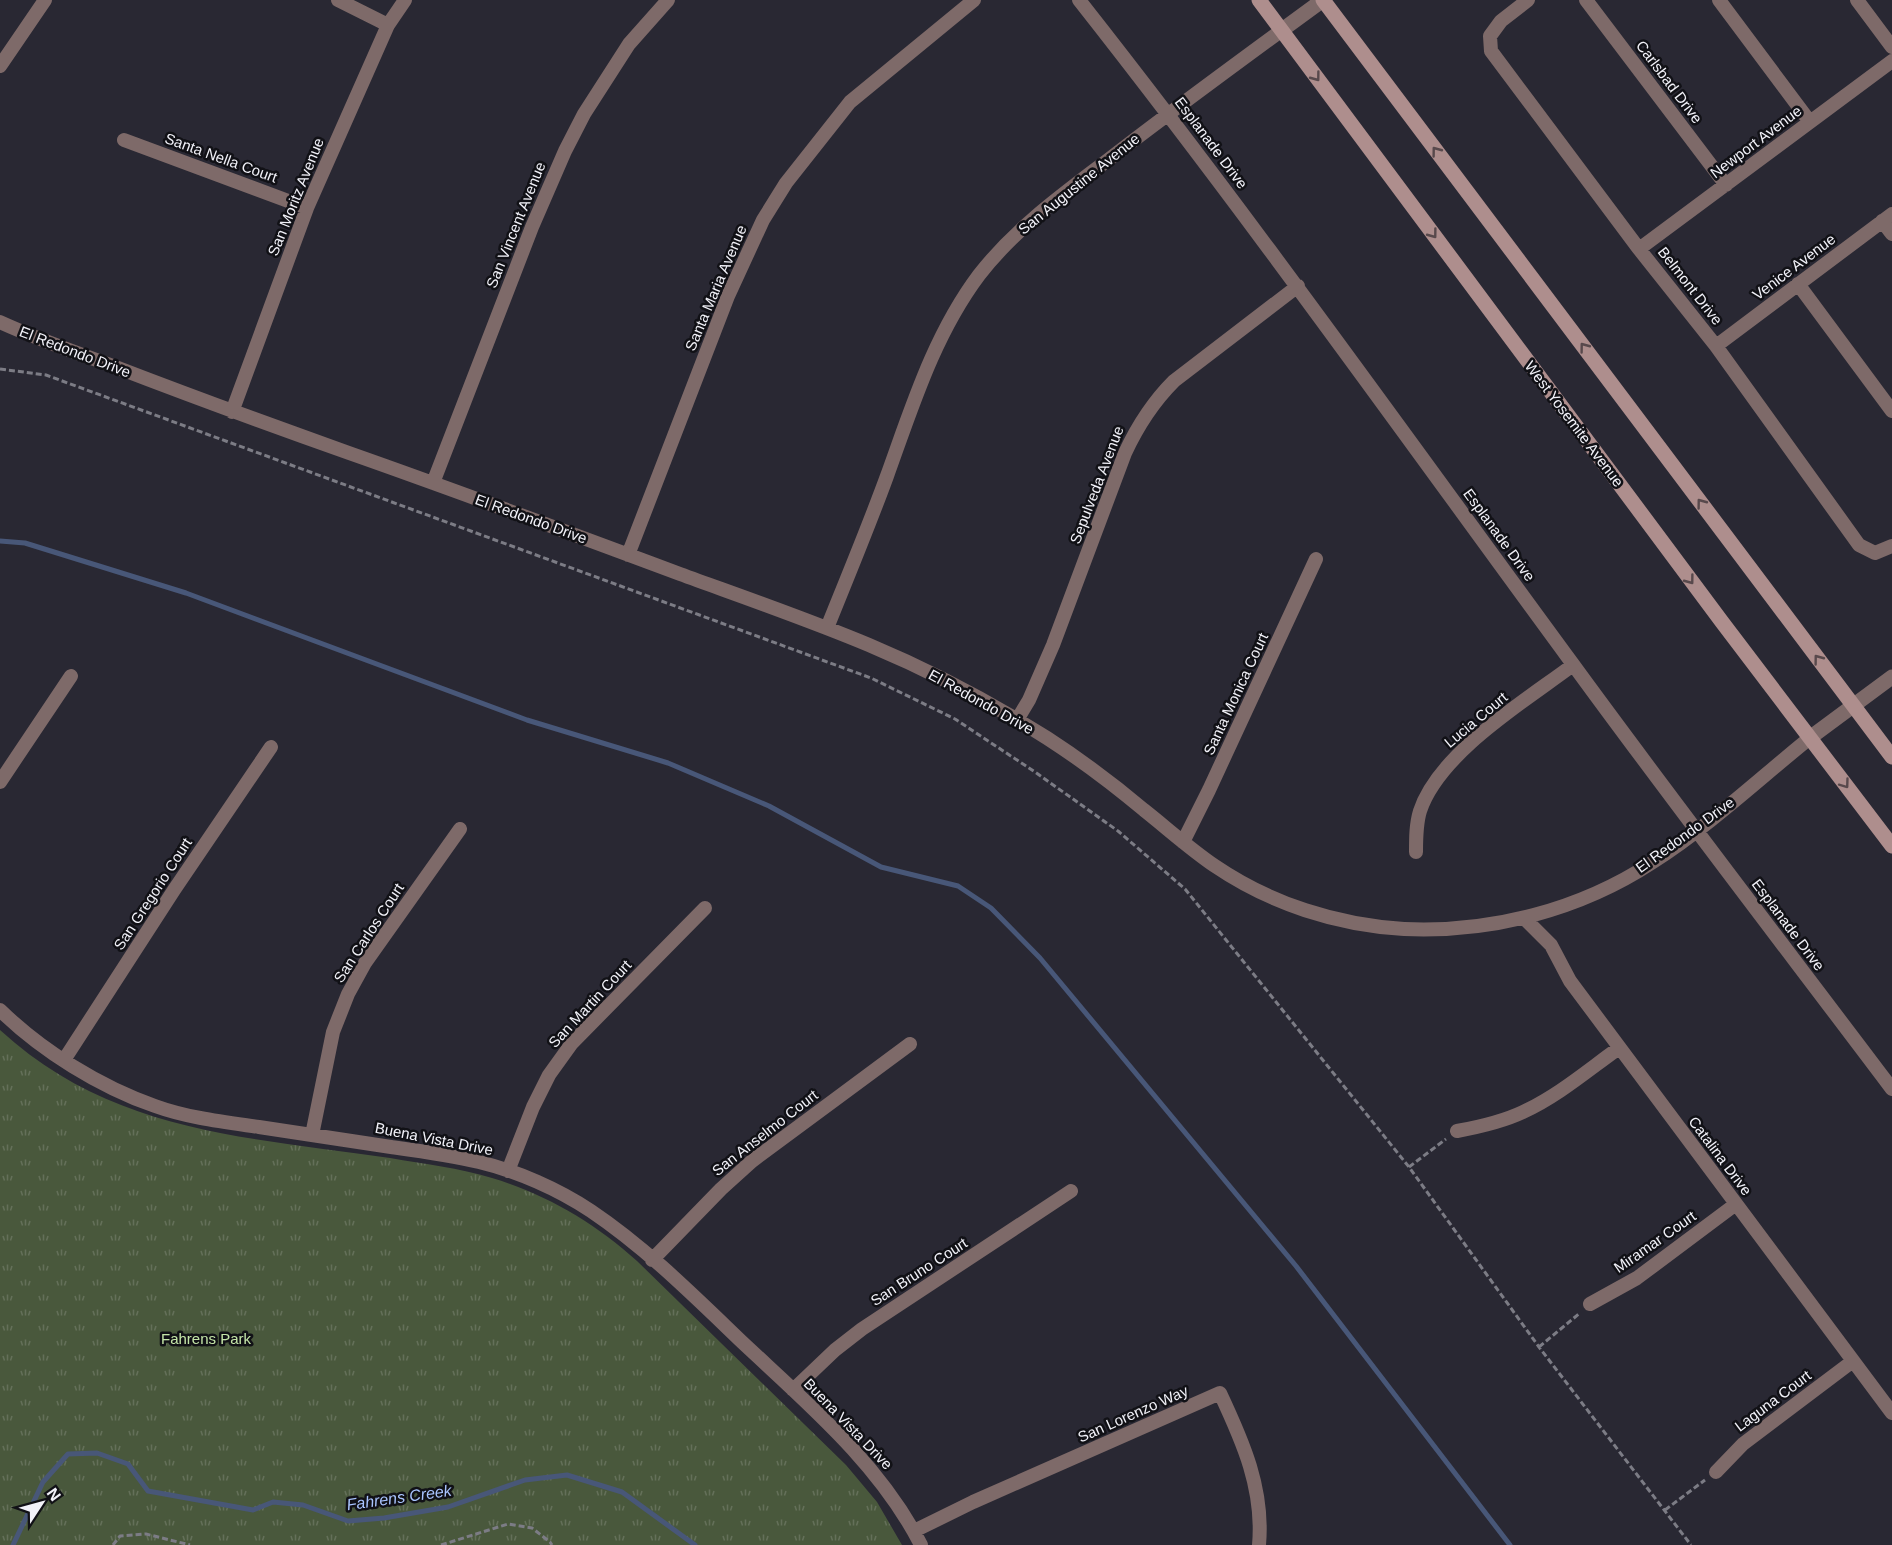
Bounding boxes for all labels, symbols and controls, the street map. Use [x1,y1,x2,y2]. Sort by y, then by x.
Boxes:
street label: Carlsbad Drive [1633,37,1706,126]
one-way arrow [1309,71,1320,82]
street label: Esplanade Drive [1171,94,1251,192]
street label: Newport Avenue [1707,102,1805,181]
street label: Santa Nella Court [163,129,280,186]
street label: San Augustine Avenue [1015,130,1143,238]
street label: San Moritz Avenue [264,135,327,258]
one-way arrow [1432,146,1443,157]
street label: San Vincent Avenue [482,159,549,290]
street label: Santa Maria Avenue [681,222,750,353]
one-way arrow [1425,227,1436,238]
street label: Venice Avenue [1749,230,1838,303]
street label: Belmont Drive [1655,243,1726,328]
street label: El Redondo Drive [17,323,133,381]
one-way arrow [1580,343,1591,354]
street label: West Yosemite Avenue [1522,358,1627,490]
street label: Sepulveda Avenue [1066,423,1127,546]
street label: Esplanade Drive [1460,485,1539,584]
street label: El Redondo Drive [473,490,589,547]
one-way arrow [1697,499,1708,510]
one-way arrow [1683,574,1694,585]
street label: Santa Monica Court [1200,629,1272,757]
one-way arrow [1815,654,1826,665]
street label: El Redondo Drive [926,666,1037,737]
street label: Lucia Court [1441,688,1511,751]
one-way arrow [1838,777,1849,788]
street label: El Redondo Drive [1632,793,1737,876]
street label: San Gregorio Court [110,834,196,953]
street label: Esplanade Drive [1748,876,1828,974]
street label: San Carlos Court [330,879,407,986]
street label: San Martin Court [545,956,635,1051]
street label: San Anselmo Court [709,1086,821,1179]
street label: Catalina Drive [1685,1113,1756,1198]
street label: Buena Vista Drive [374,1119,495,1158]
street label: Miramar Court [1611,1207,1700,1276]
street label: San Bruno Court [867,1234,971,1309]
park label: Fahrens Park [161,1330,252,1347]
street label: Laguna Court [1731,1366,1815,1435]
street label: Buena Vista Drive [801,1375,896,1473]
street label: San Lorenzo Way [1075,1381,1191,1445]
north arrow [12,1473,72,1533]
water label: Fahrens Creek [345,1482,454,1513]
text: N [43,1485,64,1504]

